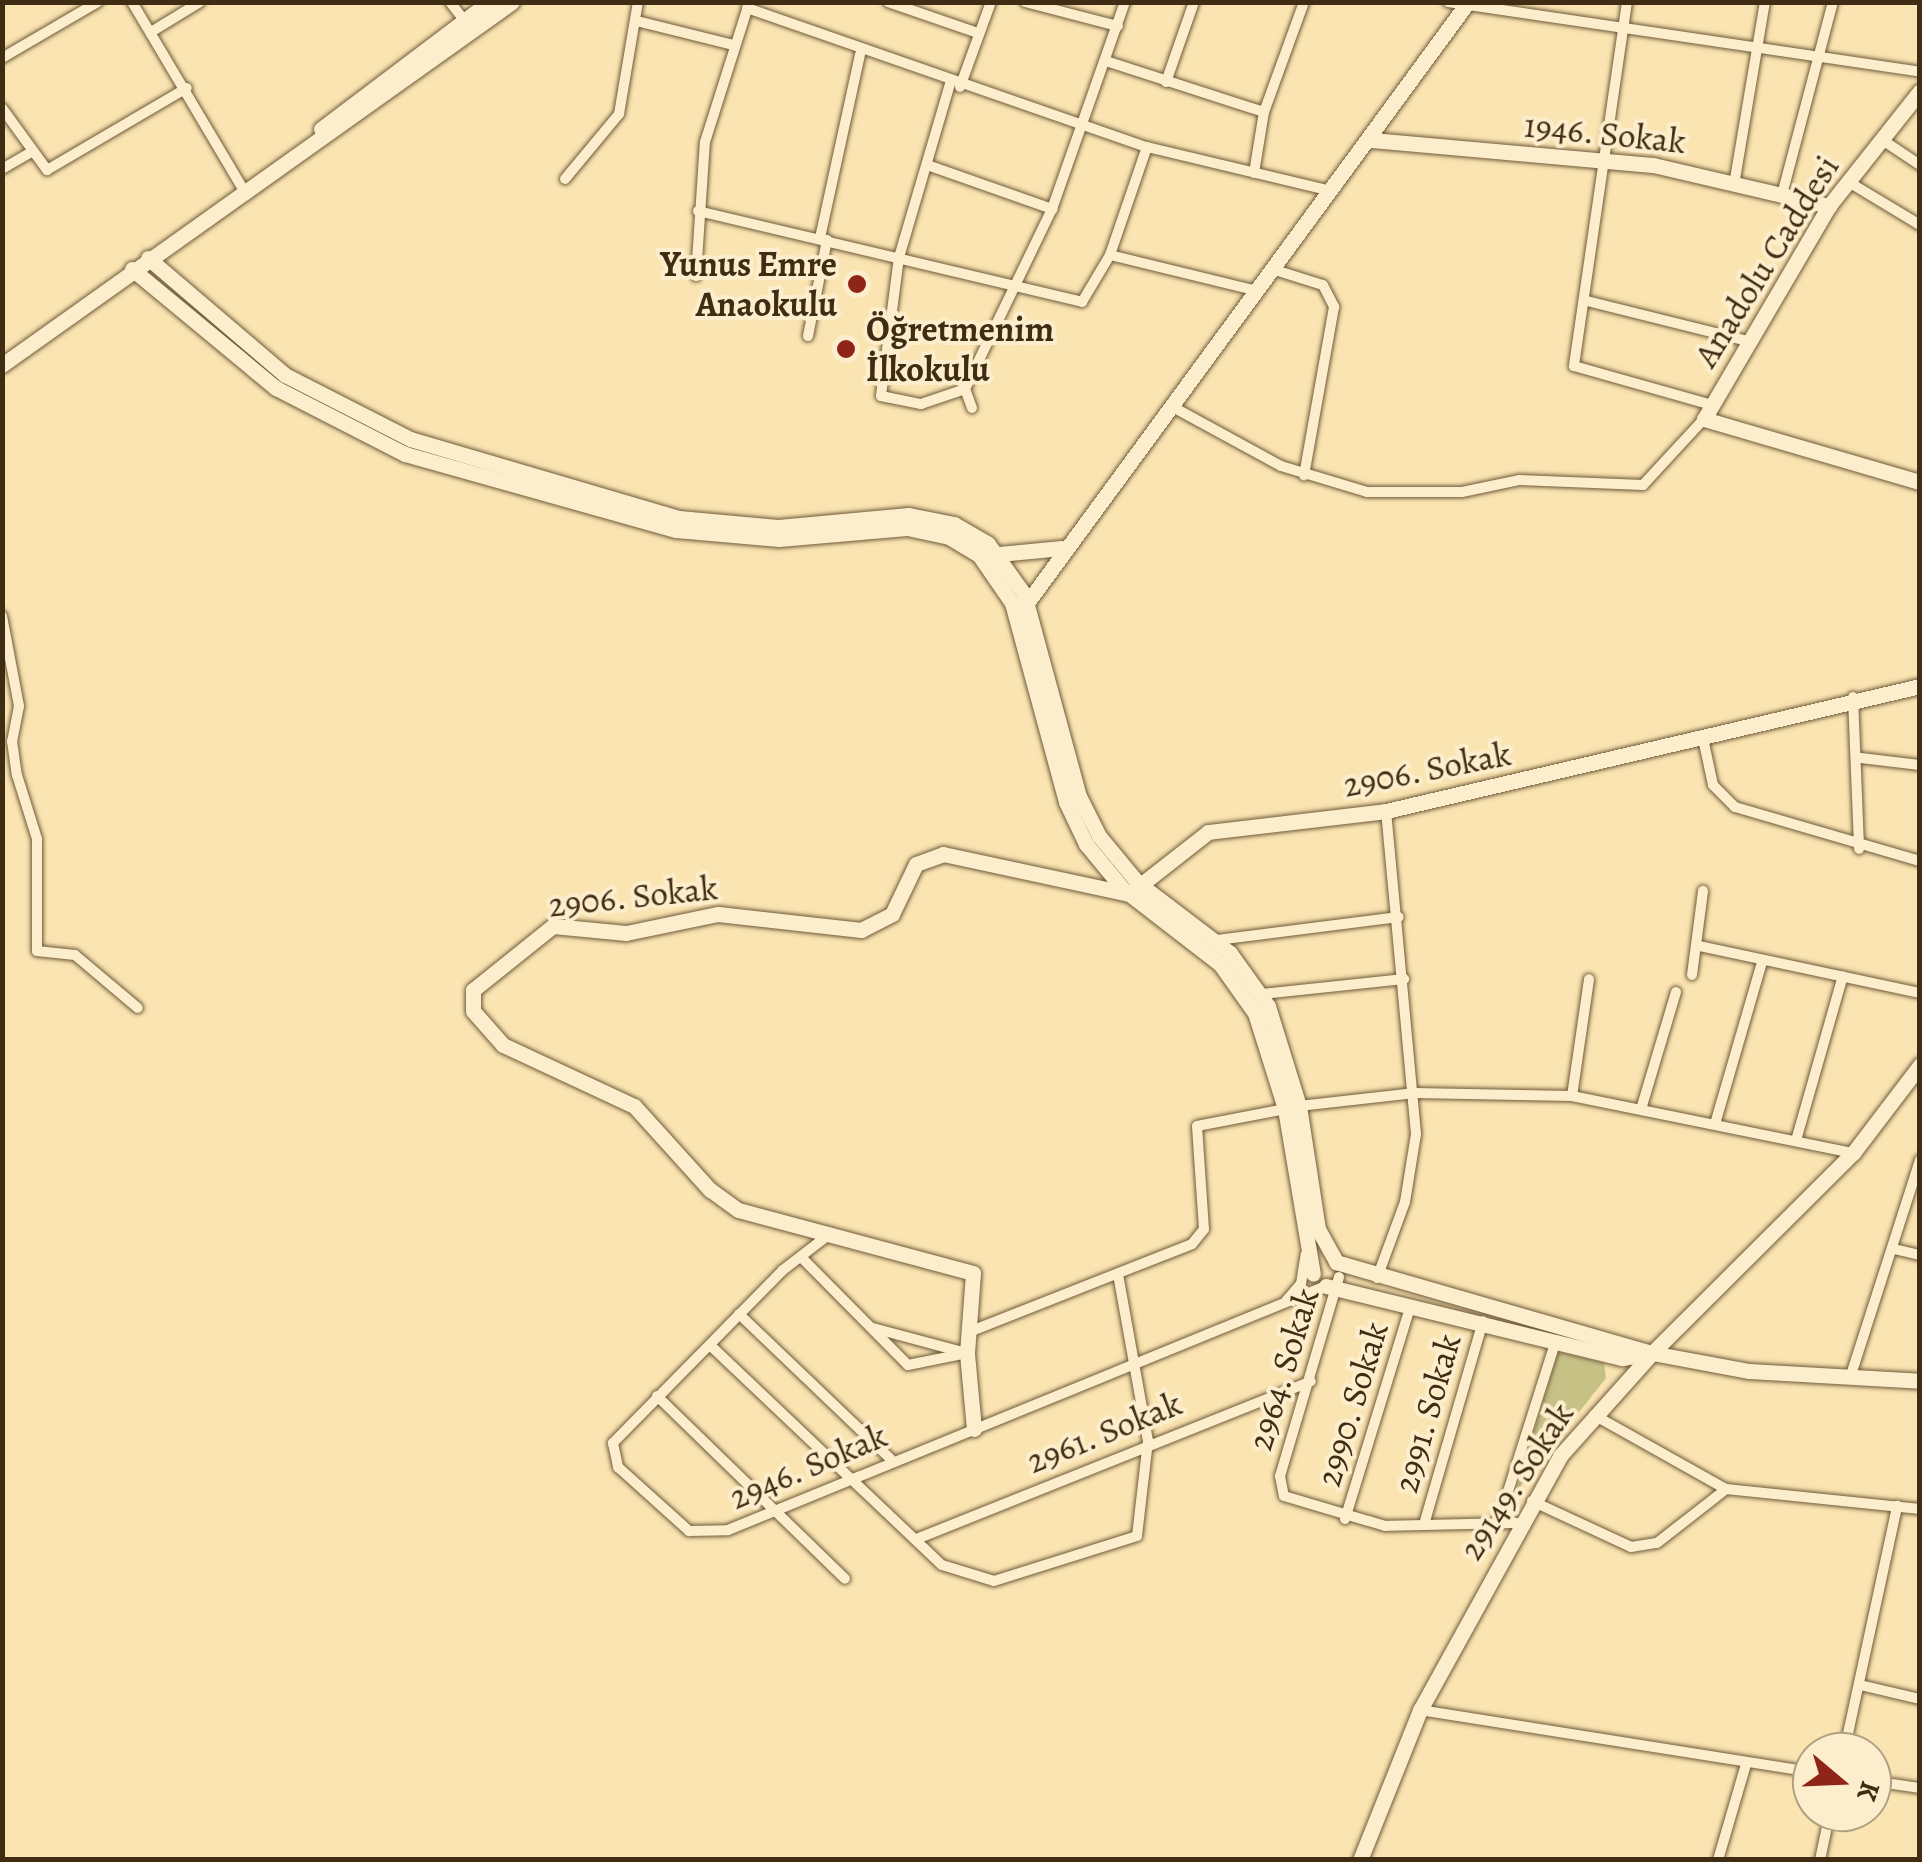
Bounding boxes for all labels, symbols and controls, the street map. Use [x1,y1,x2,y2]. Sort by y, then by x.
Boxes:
street label: 1946. Sokak [1522,104,1688,162]
street label: Anadolu Caddesi [1684,148,1848,374]
place label: Yunus Emre Anaokulu [660,243,837,325]
marker: Yunus Emre Anaokulu [846,273,868,295]
place label: Öğretmenim İlkokulu [866,308,1054,390]
marker: Öğretmenim İlkokulu [835,338,857,360]
street label: 2906. Sokak [1339,732,1515,806]
street label: 2906. Sokak [546,866,720,926]
street label: 2964. Sokak [1238,1283,1328,1455]
street label: 2990. Sokak [1307,1316,1397,1492]
street label: 2991. Sokak [1384,1329,1470,1497]
street label: 2961. Sokak [1020,1382,1188,1482]
street label: 29149. Sokak [1449,1394,1583,1568]
street label: 2946. Sokak [723,1414,893,1518]
north arrow [1792,1732,1892,1832]
text: K [1848,1776,1889,1806]

